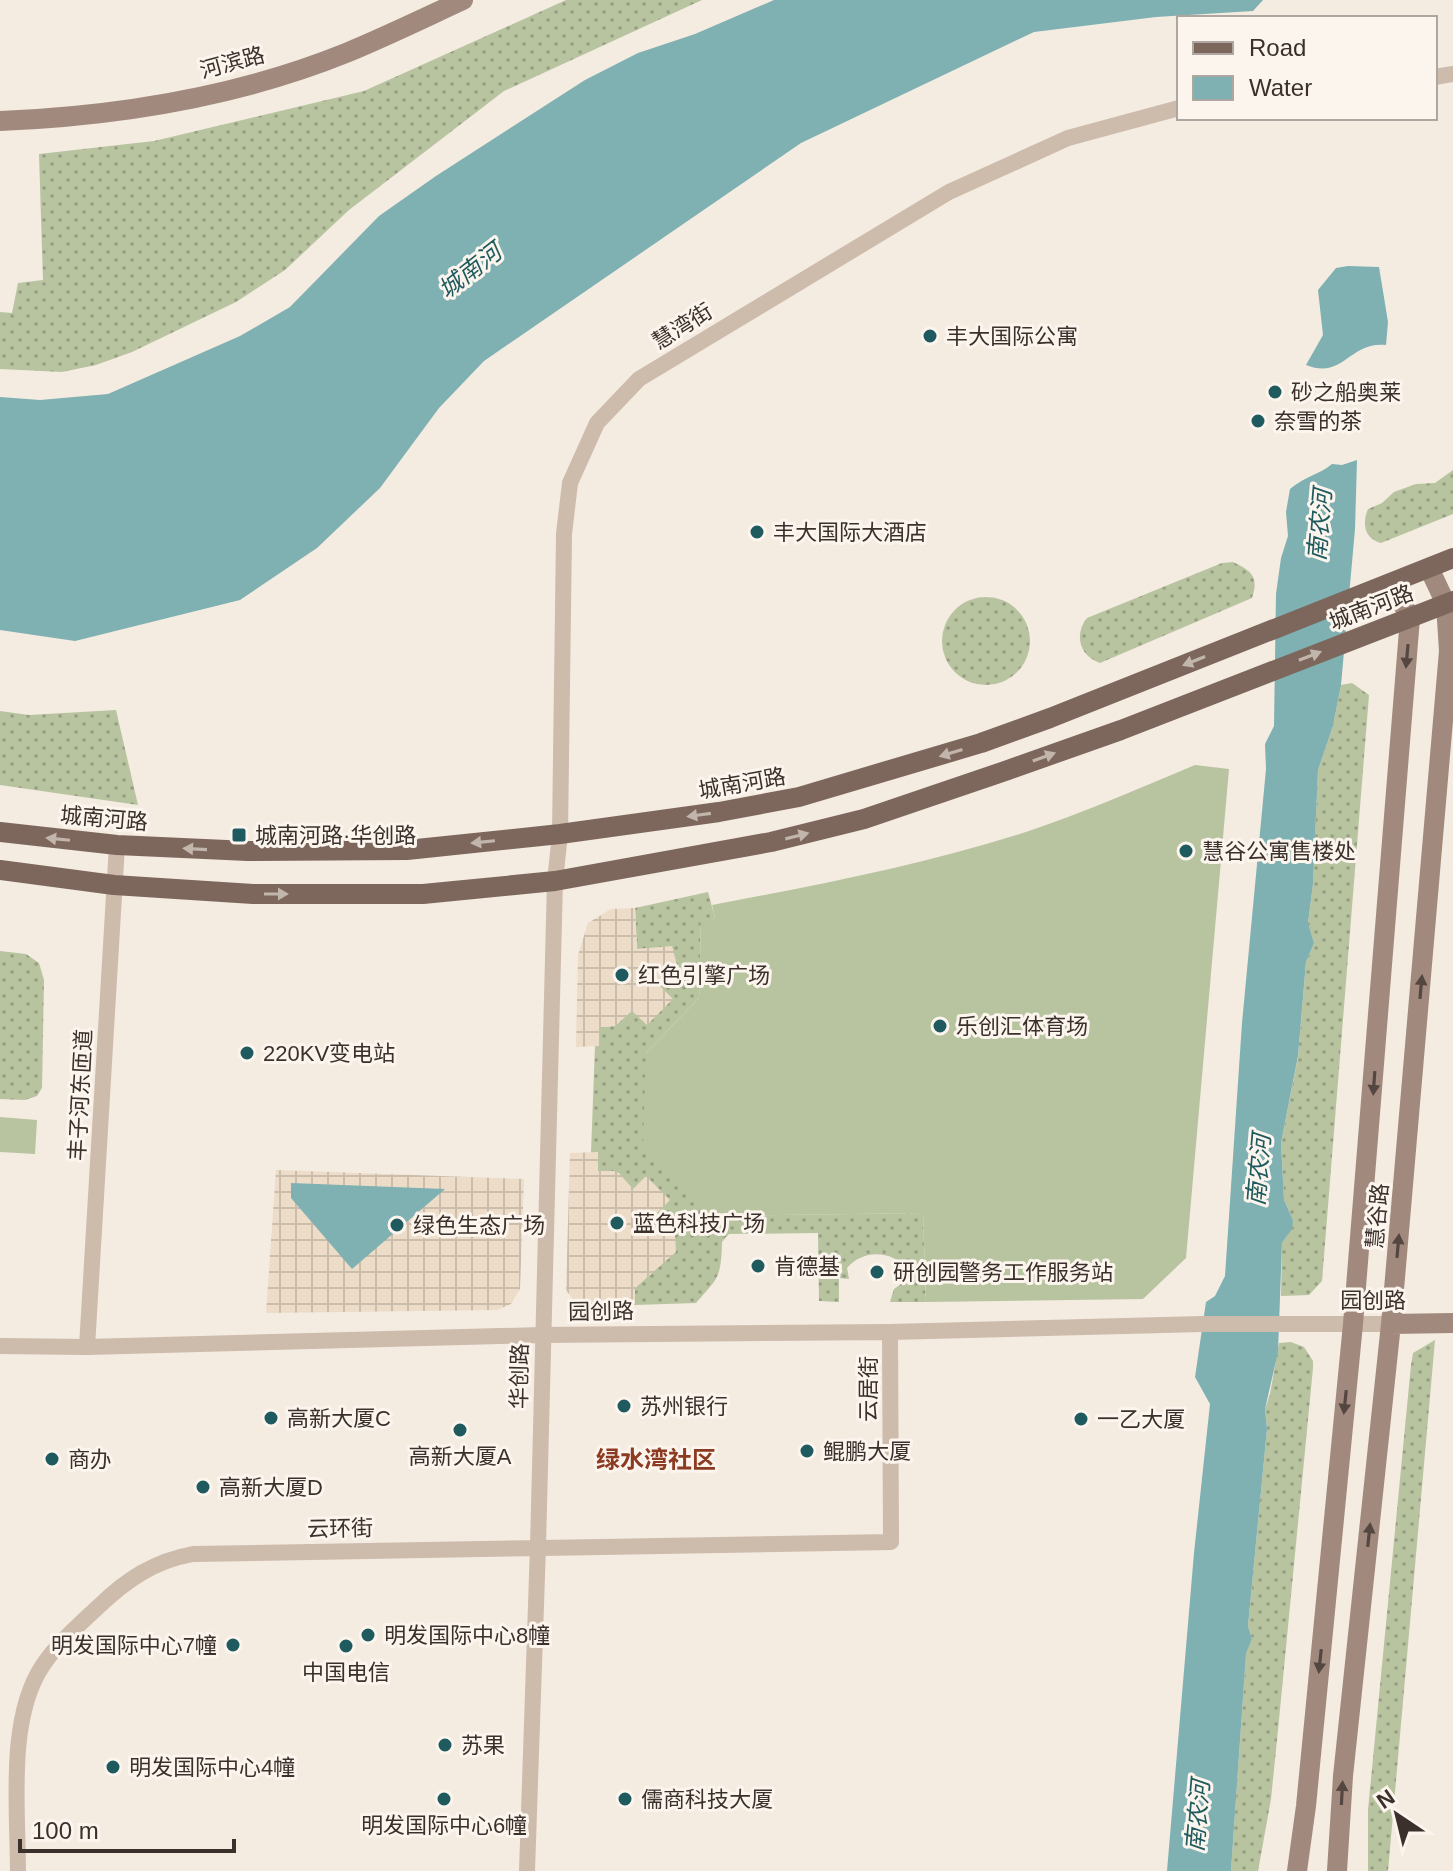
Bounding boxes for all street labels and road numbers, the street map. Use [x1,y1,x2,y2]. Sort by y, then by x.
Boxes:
street label: 河滨路 [197,42,267,83]
street label: 慧湾街 [648,298,717,355]
street label: 城南河路 [1326,580,1417,635]
street label: 城南河路 [697,764,788,803]
street label: 城南河路 [59,802,149,835]
street label: 丰子河东匝道 [65,1028,96,1162]
street label: 慧谷路 [1362,1182,1393,1250]
street label: 园创路 [1340,1288,1406,1313]
street label: 园创路 [568,1298,634,1325]
street label: 华创路 [506,1343,533,1409]
street label: 云居街 [856,1356,881,1422]
street label: 云环街 [307,1515,373,1542]

